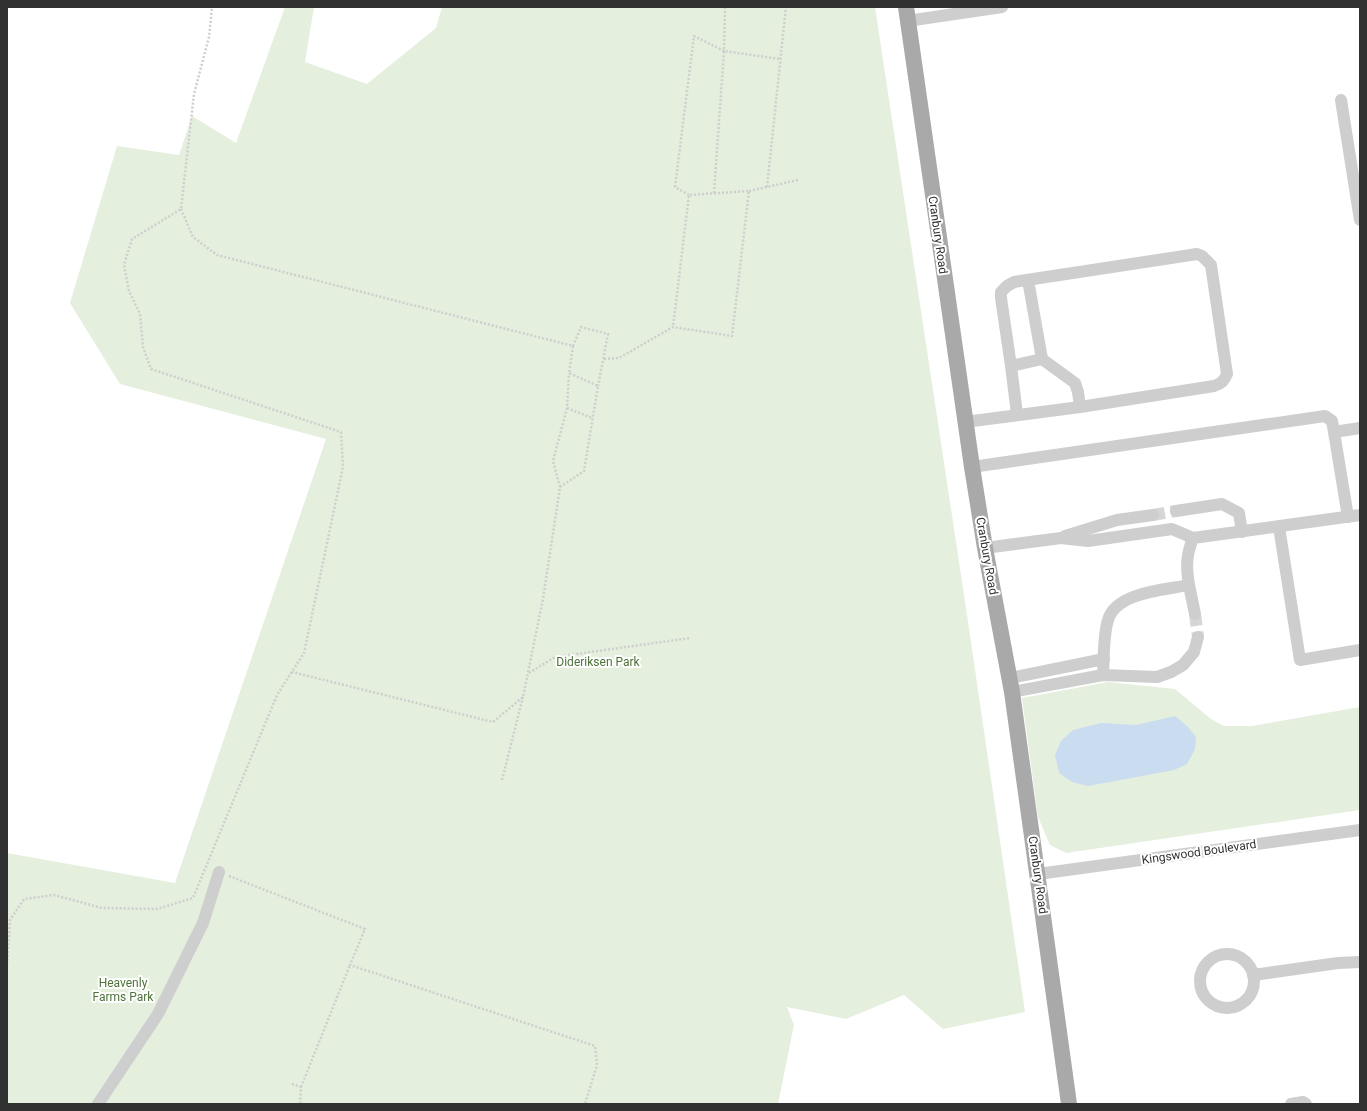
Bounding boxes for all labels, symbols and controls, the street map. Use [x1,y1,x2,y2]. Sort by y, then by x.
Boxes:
street label: Cranbury Road [926,195,950,275]
street label: Cranbury Road [973,516,1001,596]
park label: Dideriksen Park [556,655,641,669]
street label: Cranbury Road [1026,835,1050,915]
street label: Kingswood Boulevard [1141,837,1257,867]
park label: Heavenly Farms Park [93,976,154,1004]

